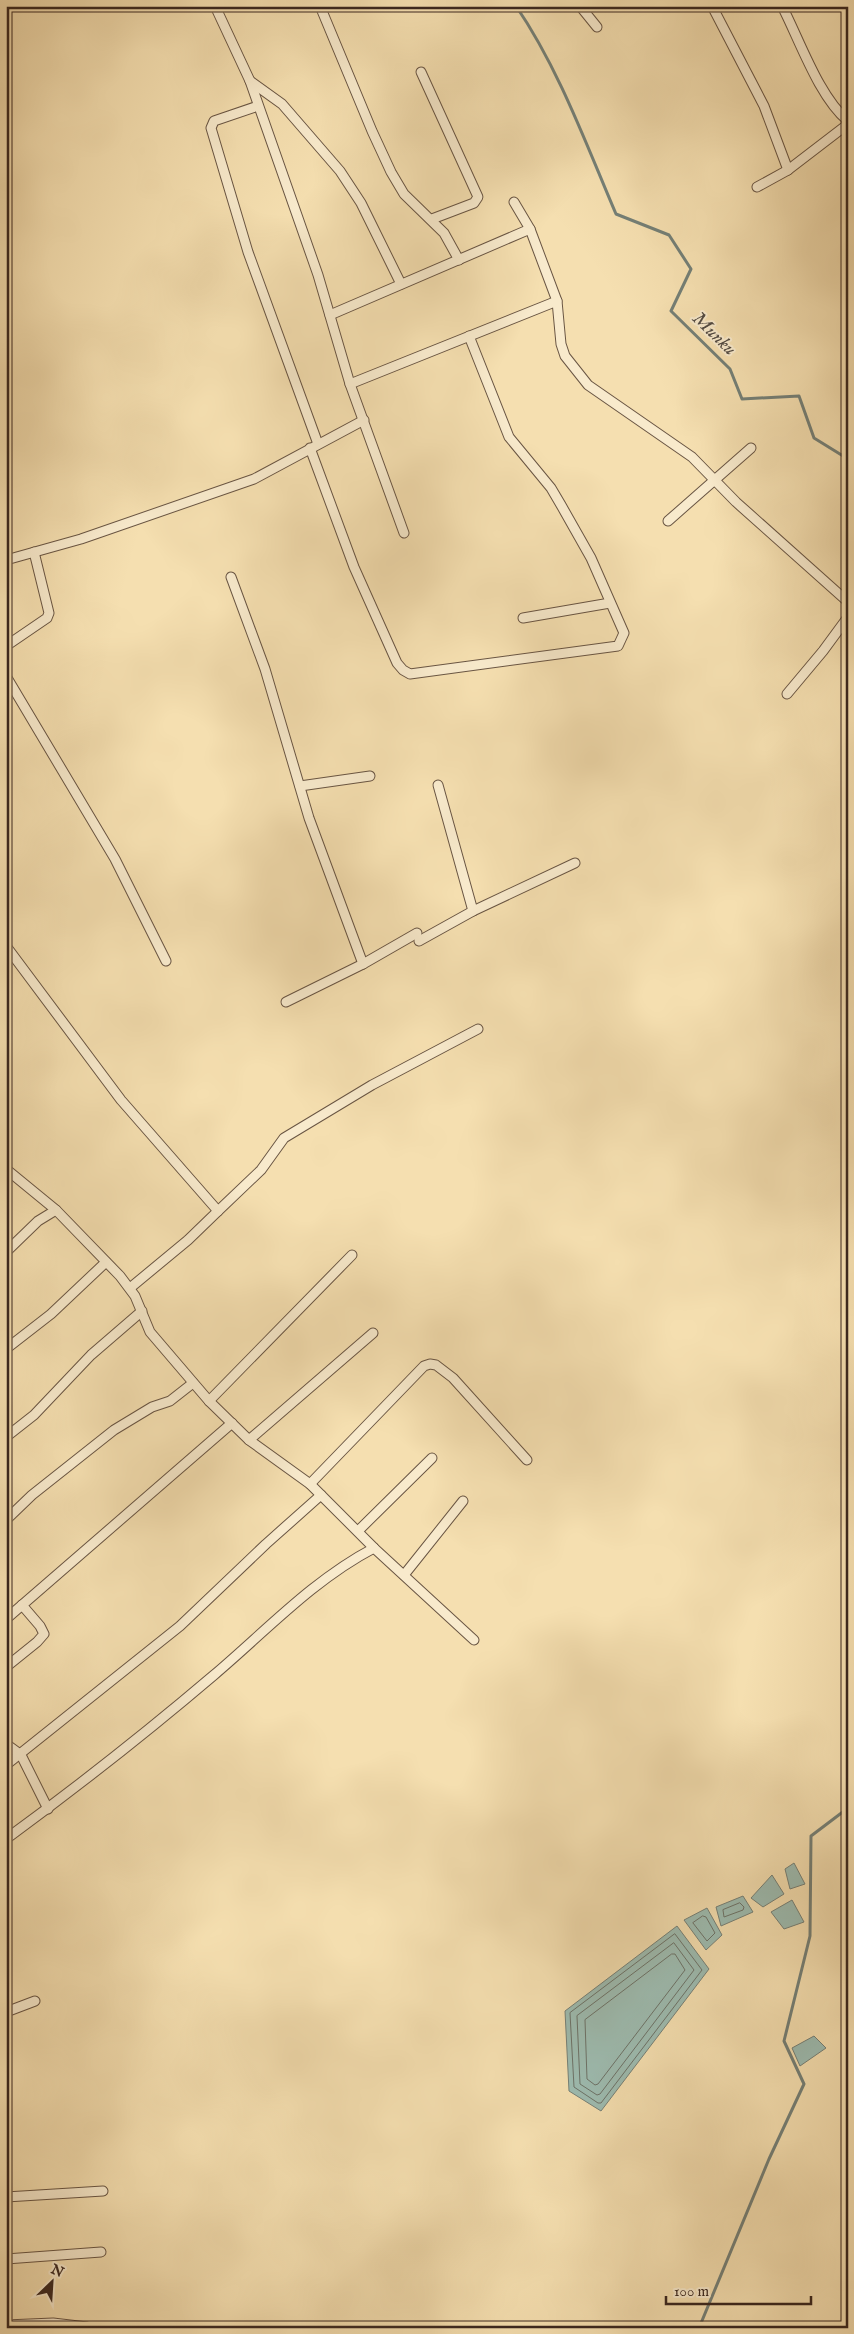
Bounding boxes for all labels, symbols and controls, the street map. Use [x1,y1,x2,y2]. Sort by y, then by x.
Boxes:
water label: Munku [687,307,741,361]
north arrow [28,2256,78,2306]
text: N [47,2260,66,2282]
scale bar [666,2274,812,2306]
text: 100 m [674,2282,710,2301]

